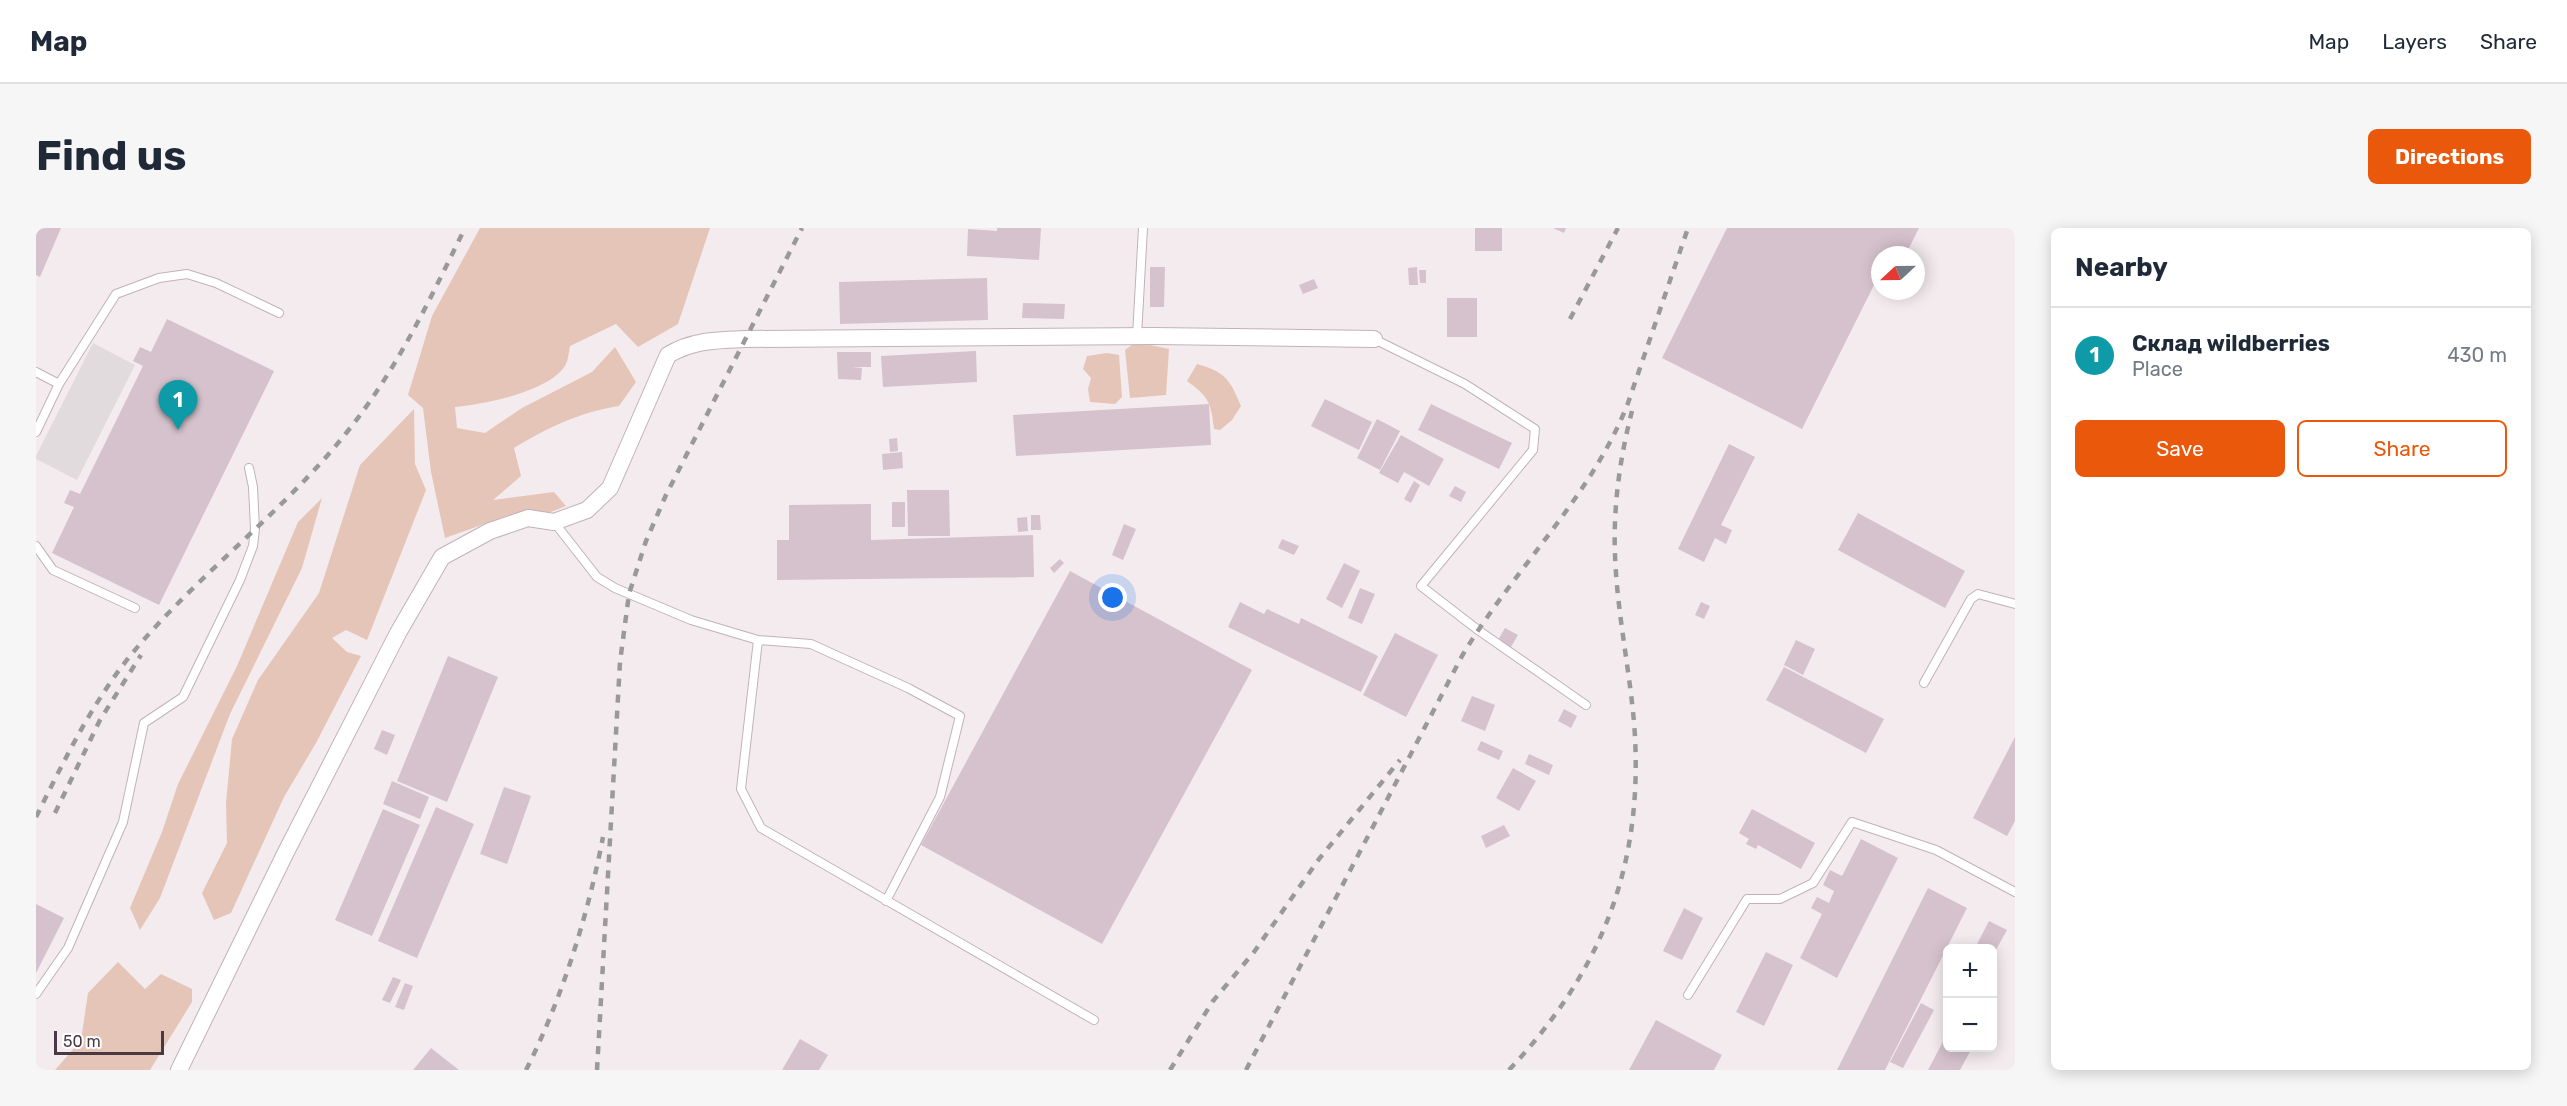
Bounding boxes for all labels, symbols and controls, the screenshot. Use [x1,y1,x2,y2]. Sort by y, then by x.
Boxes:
text: Map [30,25,87,58]
text: Map [2308,29,2349,54]
text: Layers [2382,29,2447,54]
text: Share [2480,29,2537,54]
button: Directions [2368,129,2531,184]
text: Find us [36,131,187,181]
north arrow [1871,246,1925,300]
text: Nearby [2075,252,2168,283]
text: Склад wildberries [2132,330,2330,357]
text: 1 [2090,343,2099,367]
text: 430 m [2447,343,2507,367]
text: Place [2132,357,2183,381]
pin: 1 [158,380,198,430]
button: Save [2075,420,2285,477]
button: Share [2297,420,2507,477]
your location [1098,583,1127,612]
map controls [1943,944,1997,1052]
button: + [1943,944,1997,998]
button: − [1943,998,1997,1052]
scale bar [54,1028,164,1056]
text: 50 m [63,1032,101,1051]

